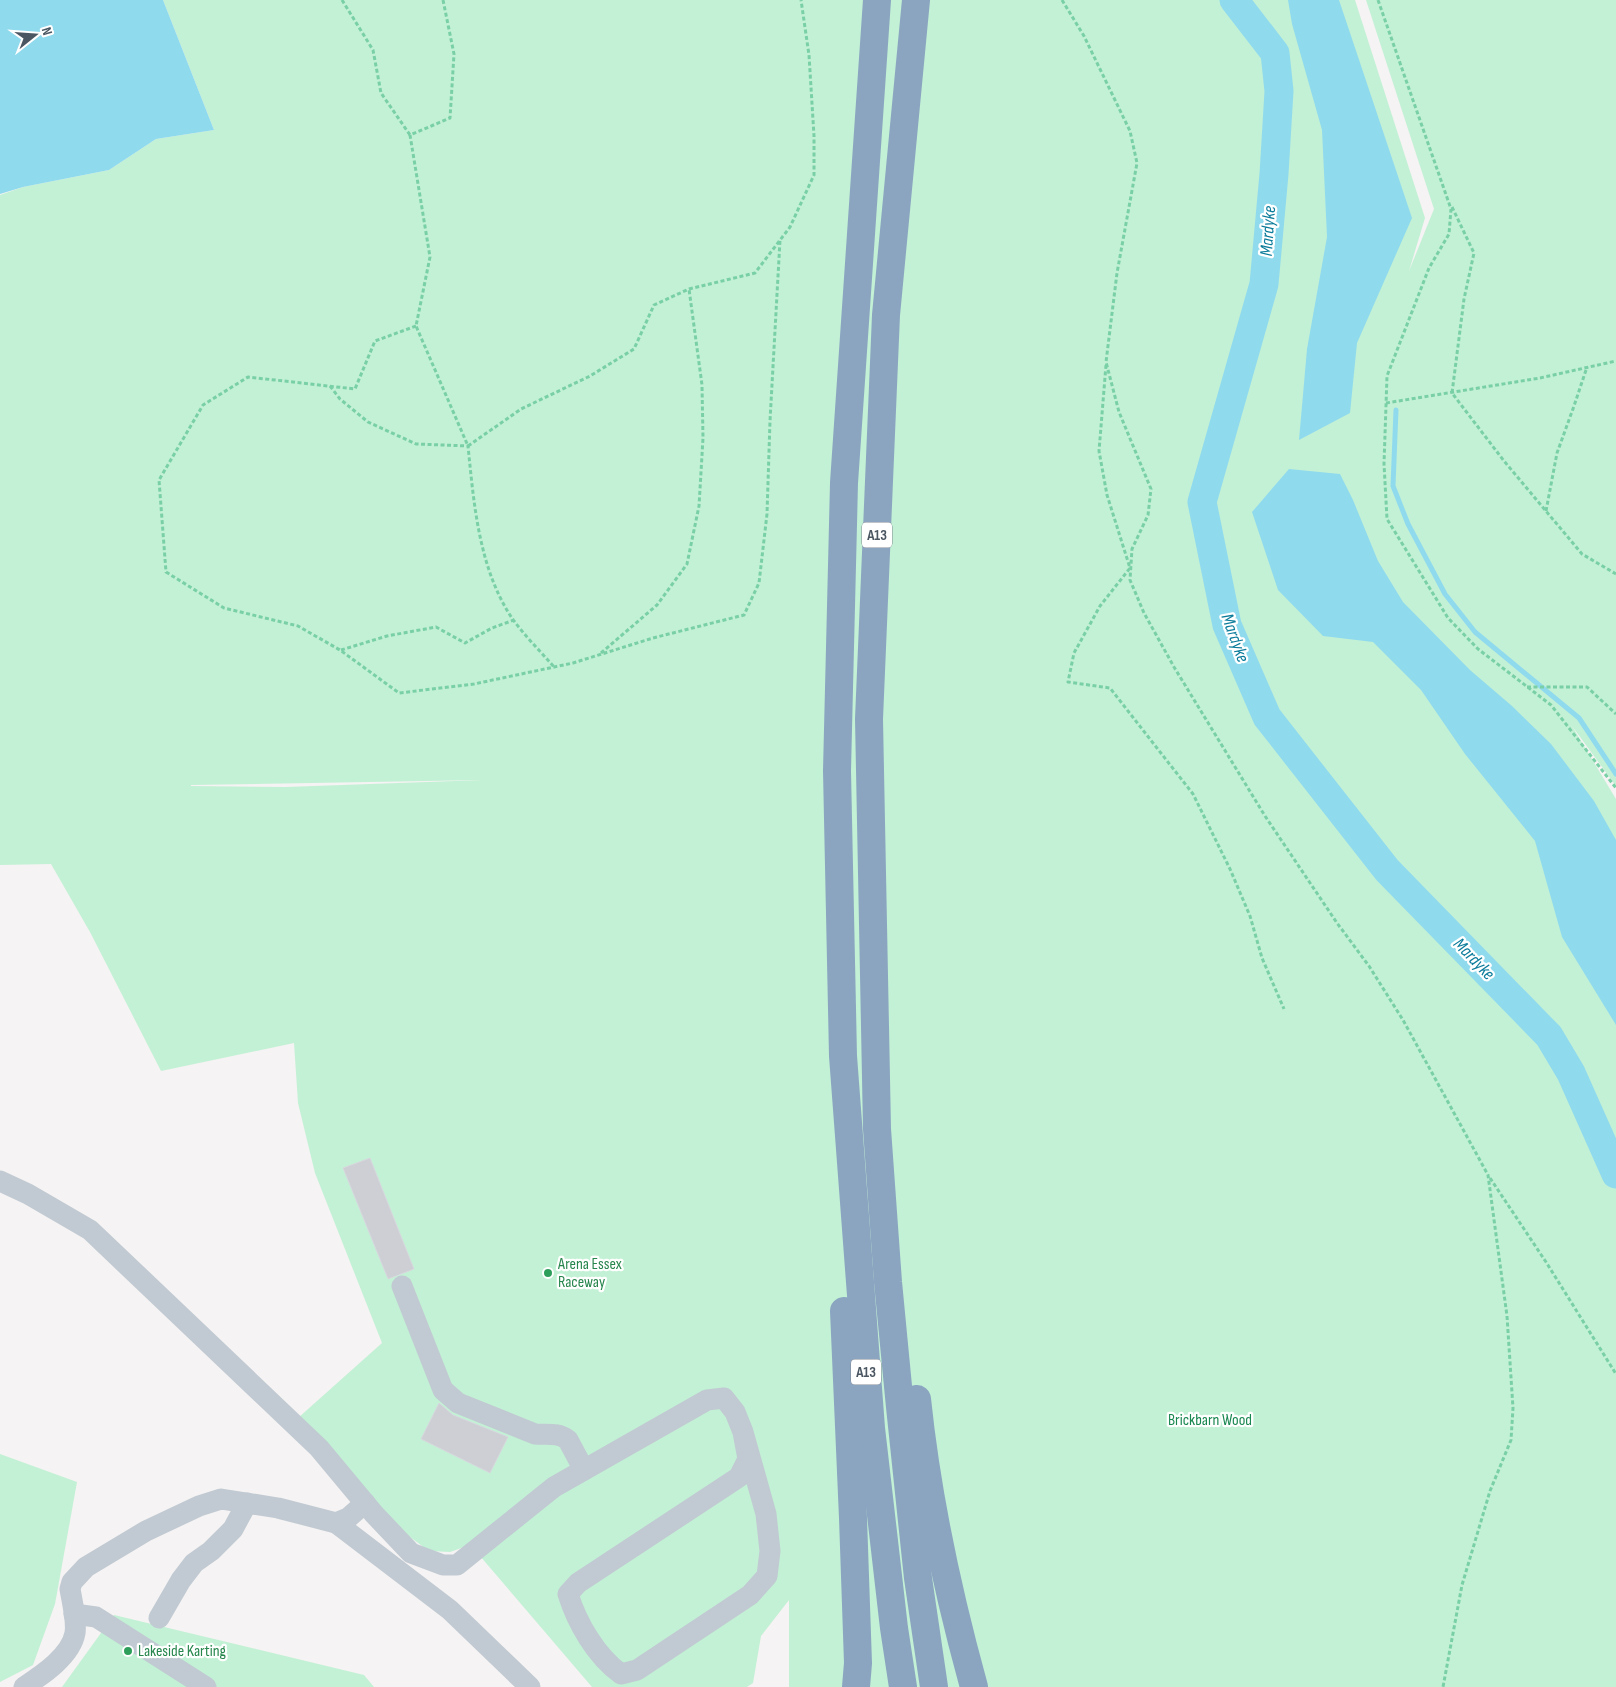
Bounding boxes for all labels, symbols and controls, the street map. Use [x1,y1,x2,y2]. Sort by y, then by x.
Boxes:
north arrow [10,10,60,60]
text: N [38,25,56,37]
water label: Mardyke [1256,205,1280,257]
road number: A13 [862,522,892,548]
water label: Mardyke [1217,611,1253,665]
water label: Mardyke [1449,934,1499,984]
place label: Arena Essex Raceway [557,1255,622,1292]
marker: Arena Essex Raceway [542,1267,554,1279]
road number: A13 [851,1360,881,1384]
park label: Brickbarn Wood [1168,1411,1252,1430]
place label: Lakeside Karting [138,1642,226,1661]
marker: Lakeside Karting [122,1645,134,1657]

